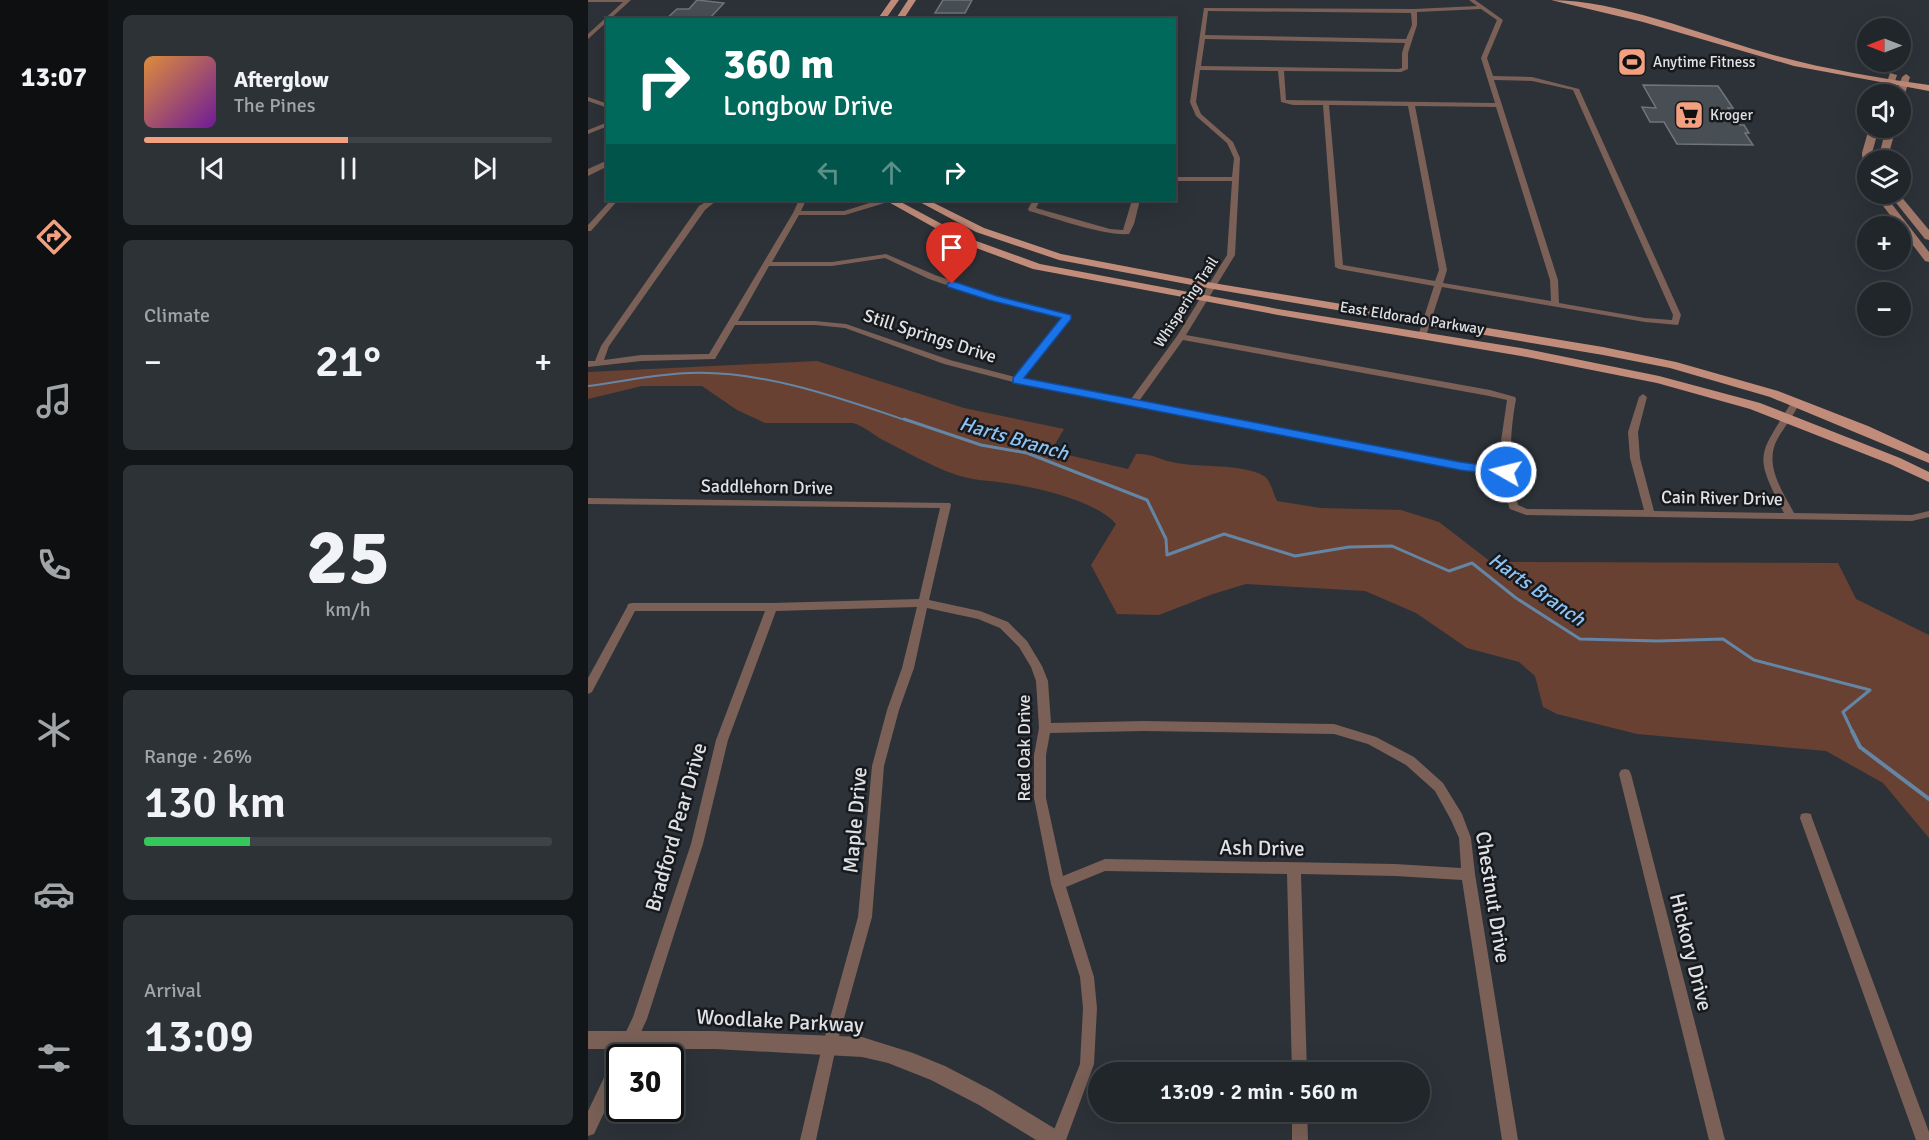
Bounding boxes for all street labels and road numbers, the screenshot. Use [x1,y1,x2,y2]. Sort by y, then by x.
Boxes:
street label: Whispering Trail [1150,253,1222,351]
street label: East Eldorado Parkway [1339,298,1485,338]
street label: Still Springs Drive [861,304,999,368]
street label: Saddlehorn Drive [701,475,833,499]
street label: Cain River Drive [1661,486,1783,510]
street label: Red Oak Drive [1013,694,1035,802]
street label: Bradford Pear Drive [639,740,713,914]
street label: Maple Drive [837,766,873,874]
street label: Chestnut Drive [1470,829,1516,965]
street label: Ash Drive [1219,834,1305,862]
street label: Hickory Drive [1664,890,1718,1014]
street label: Woodlake Parkway [696,1004,865,1038]

